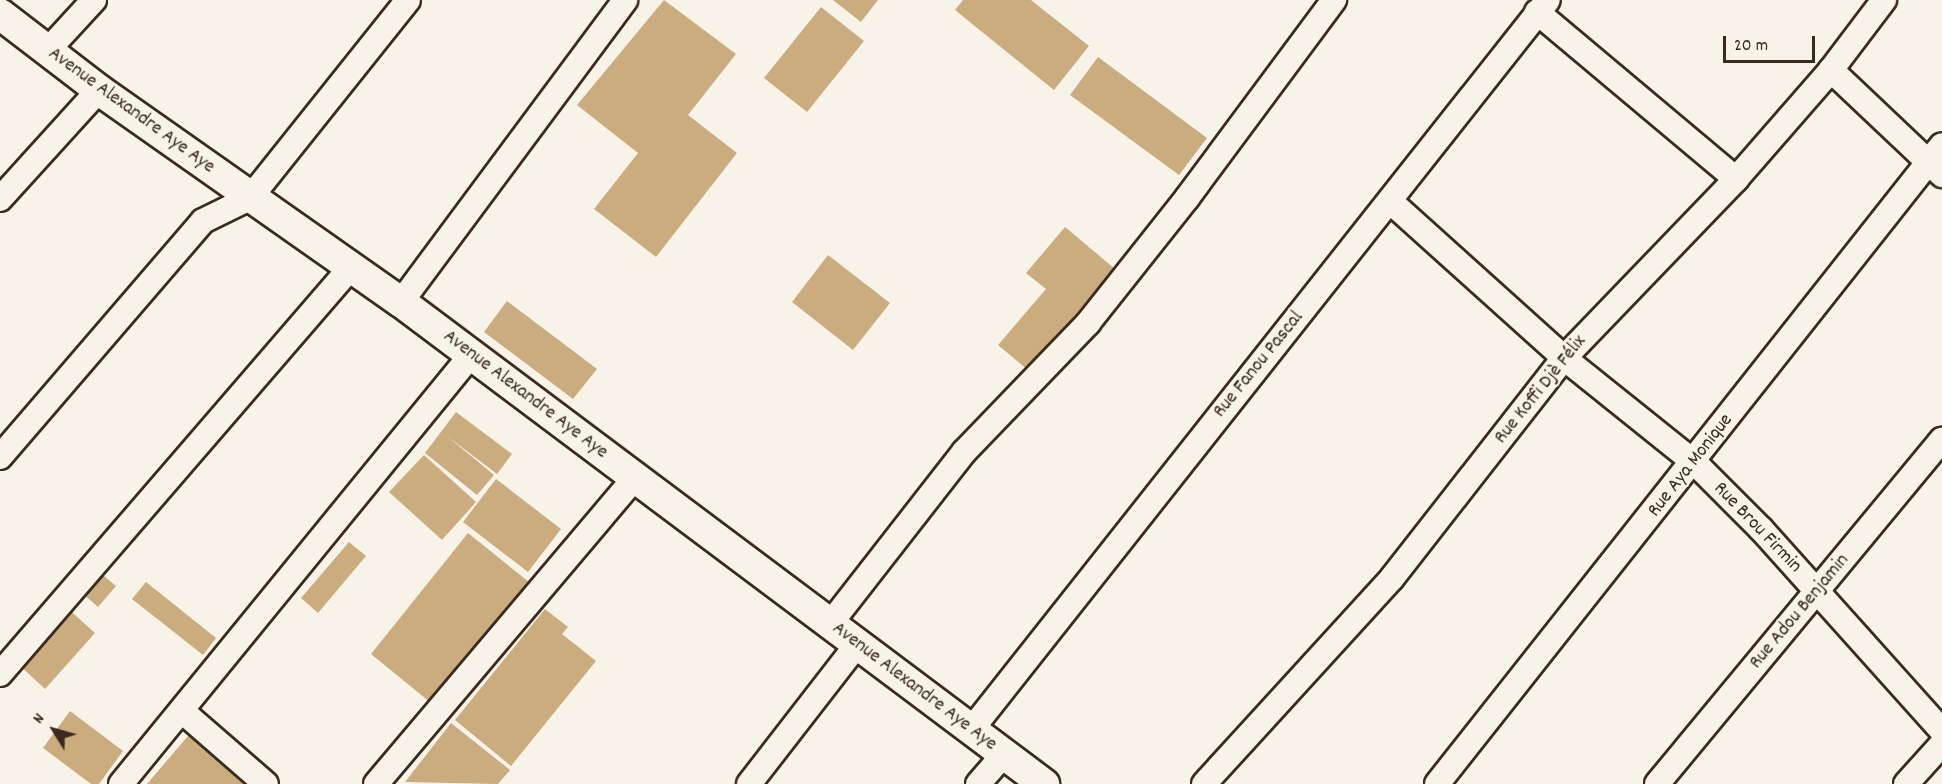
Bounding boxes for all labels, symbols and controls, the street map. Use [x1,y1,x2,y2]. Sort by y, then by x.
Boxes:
scale bar [1726,24,1818,62]
text: 20 m [1734,34,1768,59]
street label: Avenue Alexandre Aye Aye [43,42,219,180]
street label: Rue Fanou Pascal [1209,307,1309,423]
street label: Avenue Alexandre Aye Aye [438,325,612,465]
street label: Rue Koffi Djè Félix [1490,331,1592,449]
street label: Rue Aya Monique [1643,410,1739,522]
street label: Rue Brou Firmin [1708,477,1806,579]
street label: Rue Adou Benjamin [1745,550,1855,674]
street label: Avenue Alexandre Aye Aye [827,617,1001,757]
north arrow [24,700,84,760]
text: N [28,709,51,729]

